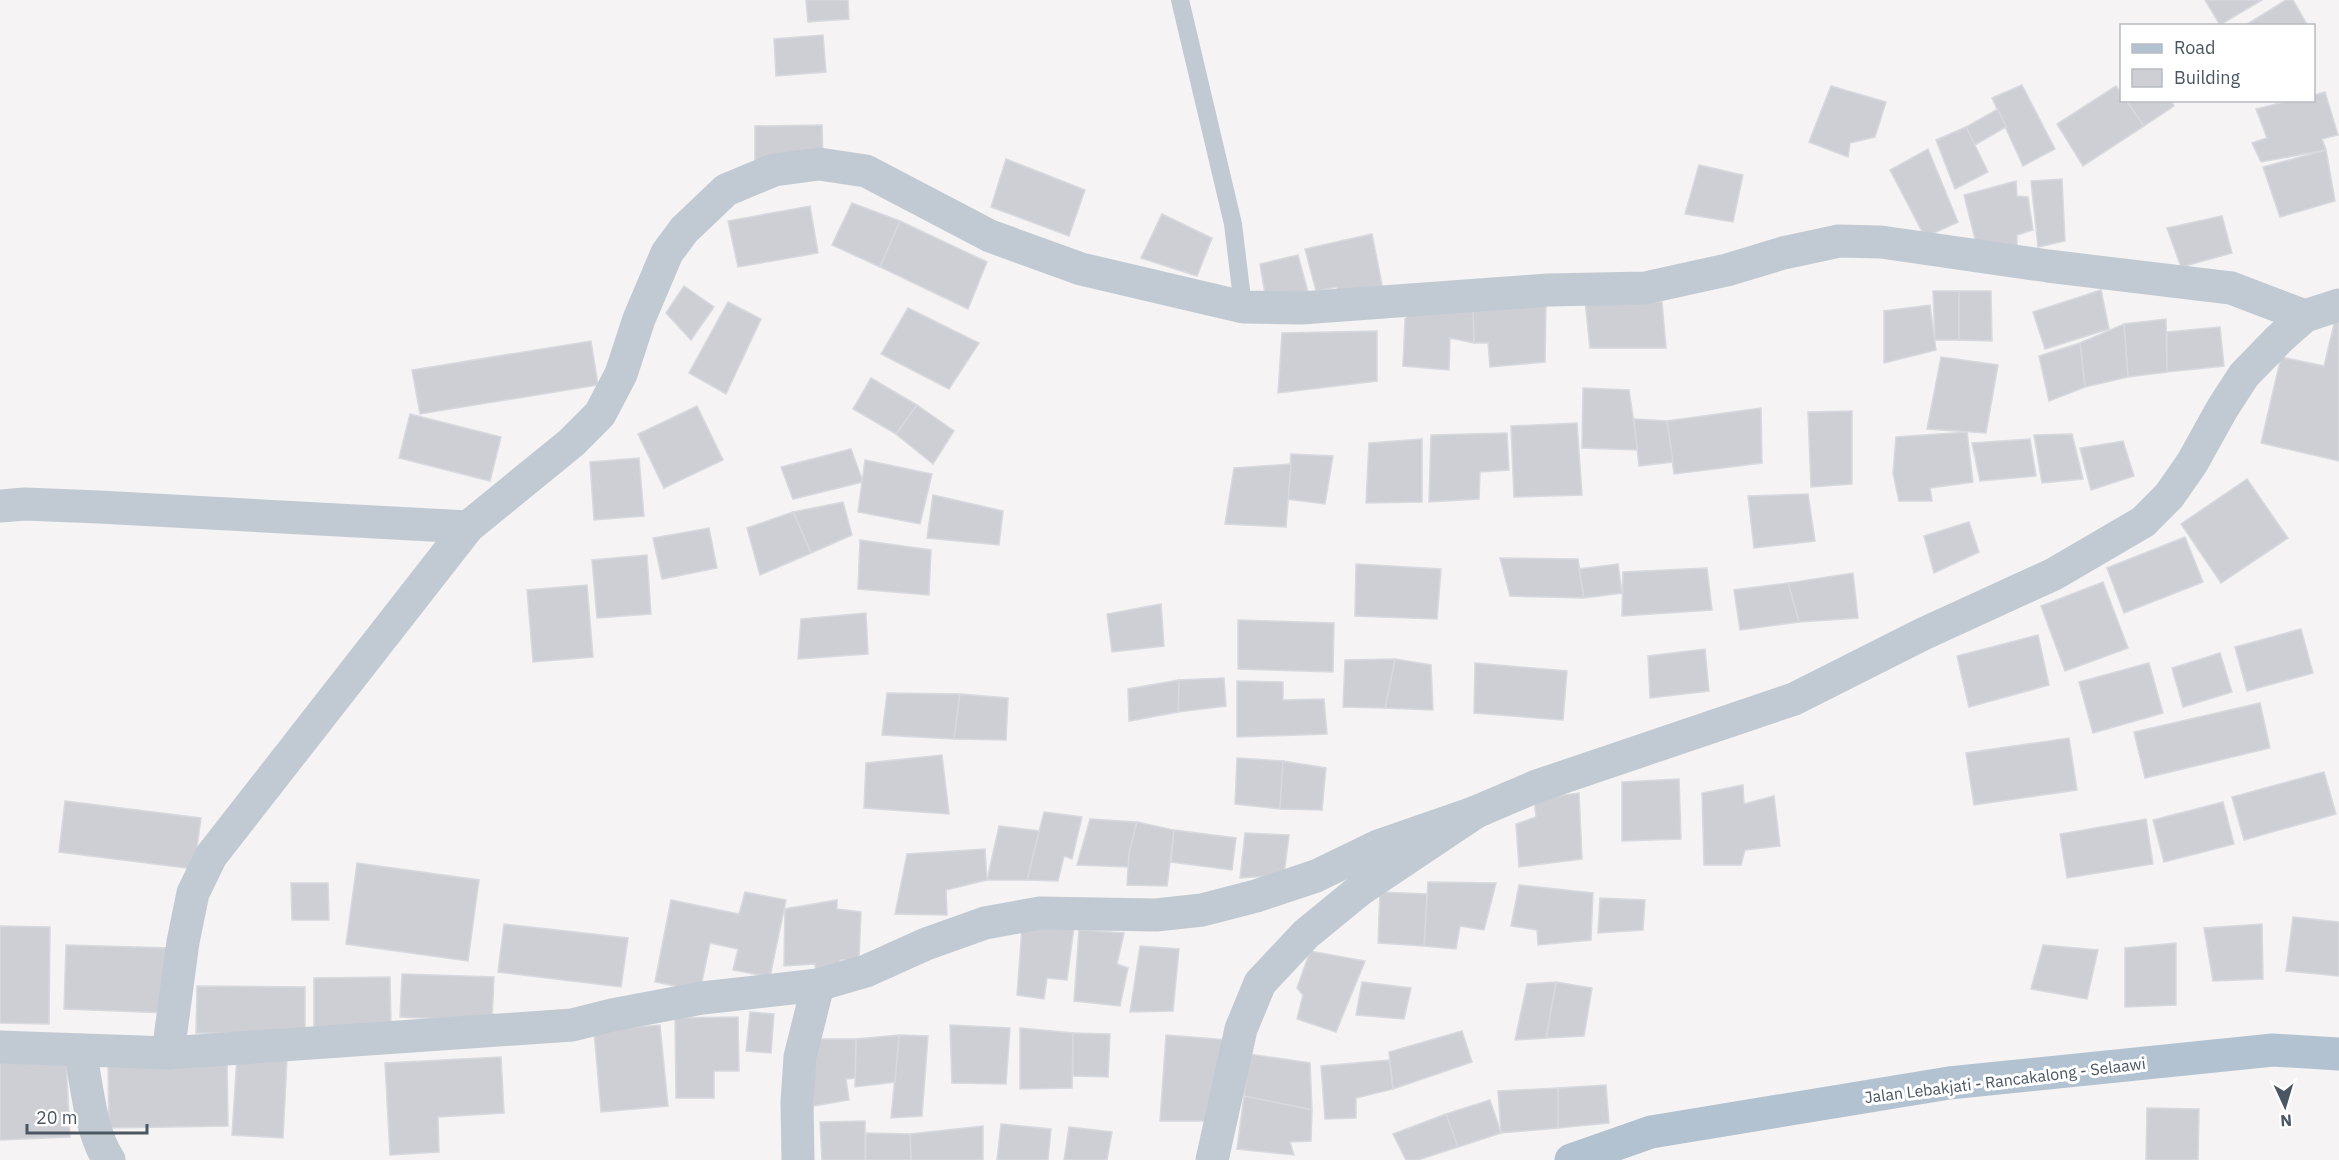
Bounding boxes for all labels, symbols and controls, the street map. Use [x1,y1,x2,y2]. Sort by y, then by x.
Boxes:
legend [2120,24,2315,102]
text: Road [2174,36,2215,59]
text: Building [2174,66,2241,89]
street label: Jalan Lebakjati - Rancakalong - Selaawi [1863,1053,2147,1107]
north arrow [2255,1076,2315,1136]
scale bar [27,1097,147,1135]
text: 20 m [36,1106,78,1129]
text: N [2280,1111,2293,1131]

